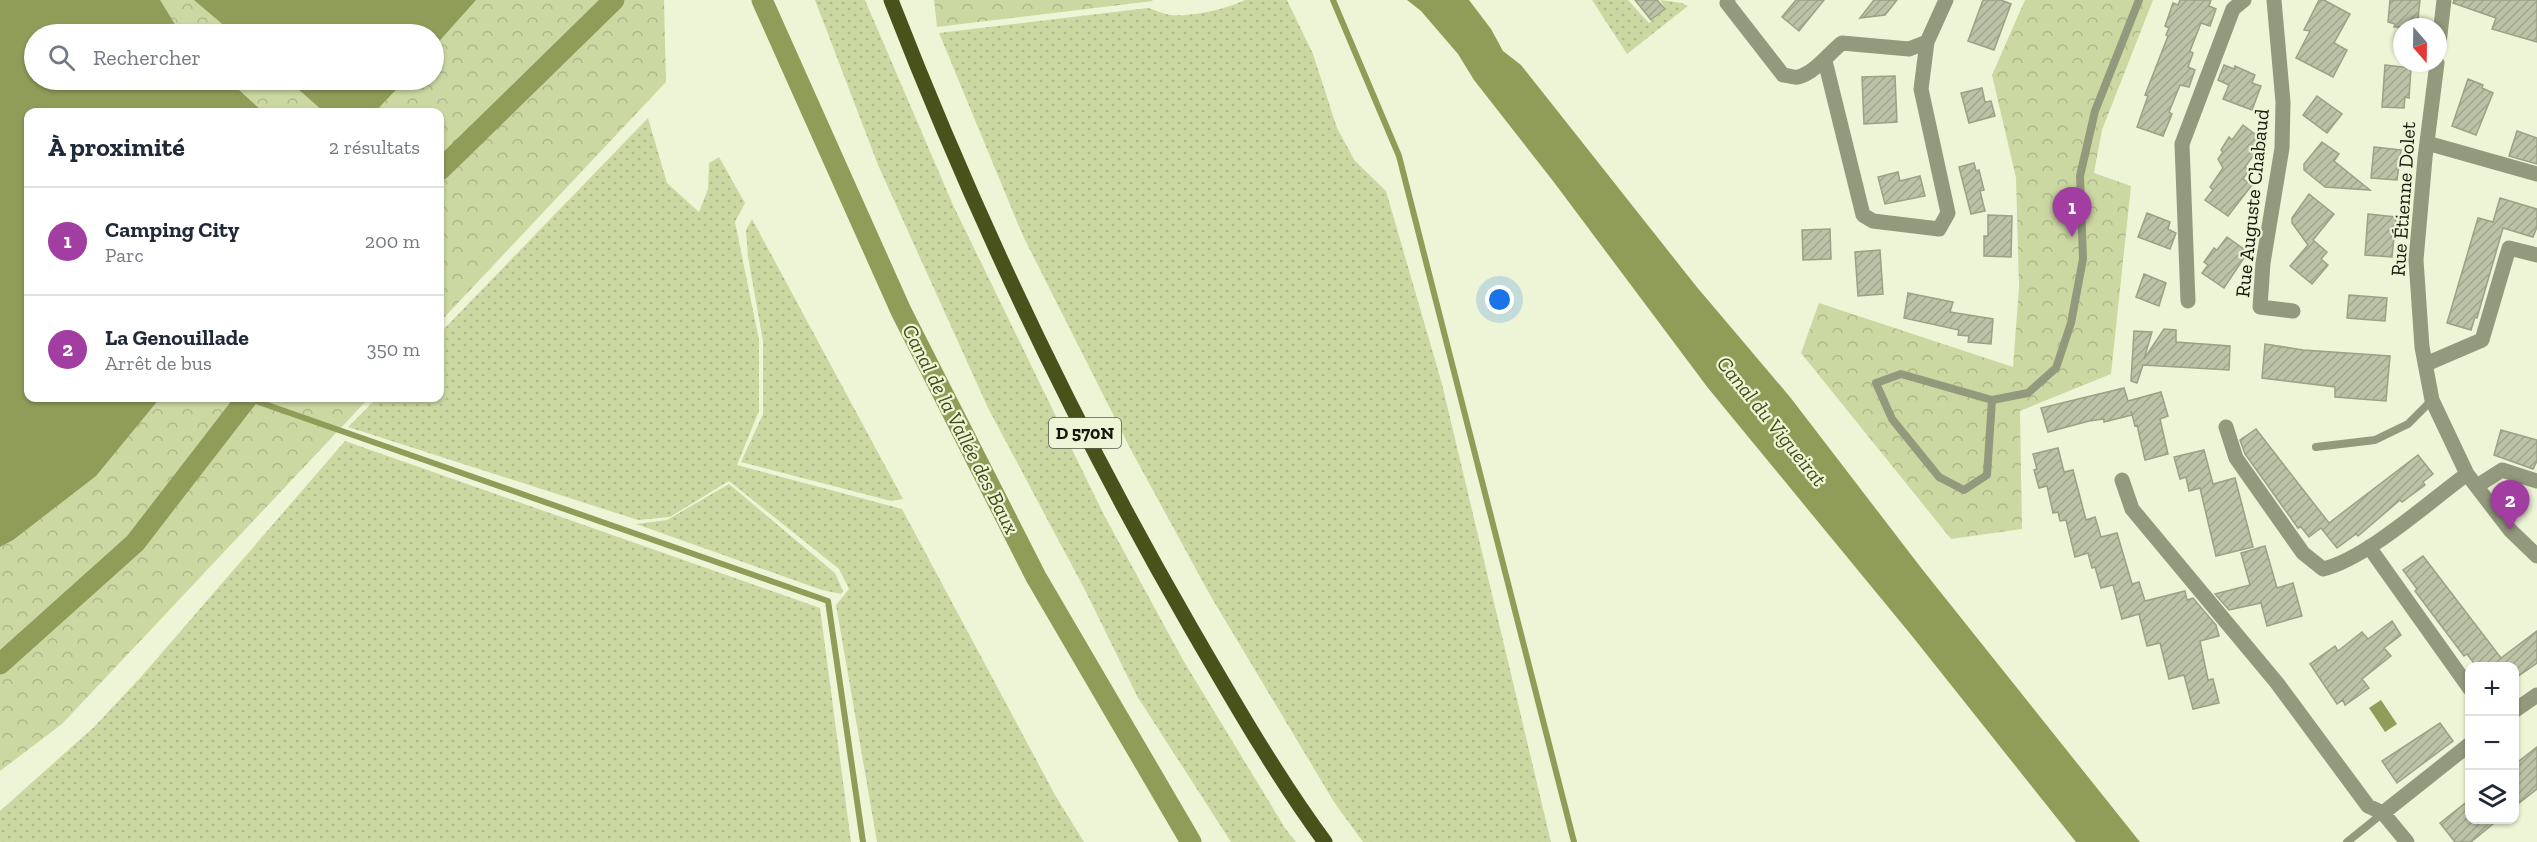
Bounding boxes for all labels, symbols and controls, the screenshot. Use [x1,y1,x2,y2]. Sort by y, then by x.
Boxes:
north arrow [2393,18,2447,72]
search box [24,24,444,90]
icon: search [45,41,78,74]
text: Rechercher [93,44,201,71]
street label: Rue Auguste Chabaud [2230,108,2274,298]
street label: Rue Étienne Dolet [2386,120,2420,277]
text: À proximité [48,131,185,163]
text: 2 résultats [329,135,420,159]
pin: 1 [2052,188,2092,237]
text: Camping City [105,216,239,243]
text: 1 [63,229,72,253]
text: 200 m [365,229,420,253]
text: Parc [105,243,144,267]
your location [1485,285,1514,314]
water label: Canal de la Vallée des Baux [897,320,1025,538]
text: La Genouillade [105,324,249,351]
text: 2 [62,337,73,361]
text: 350 m [367,337,420,361]
text: Arrêt de bus [105,351,212,375]
water label: Canal du Vigueirat [1712,351,1832,491]
road number: D 570N [1049,418,1121,448]
pin: 2 [2490,480,2530,530]
map controls [2465,662,2519,824]
button: + [2465,662,2519,716]
button: − [2465,716,2519,770]
button: layers [2465,770,2519,824]

